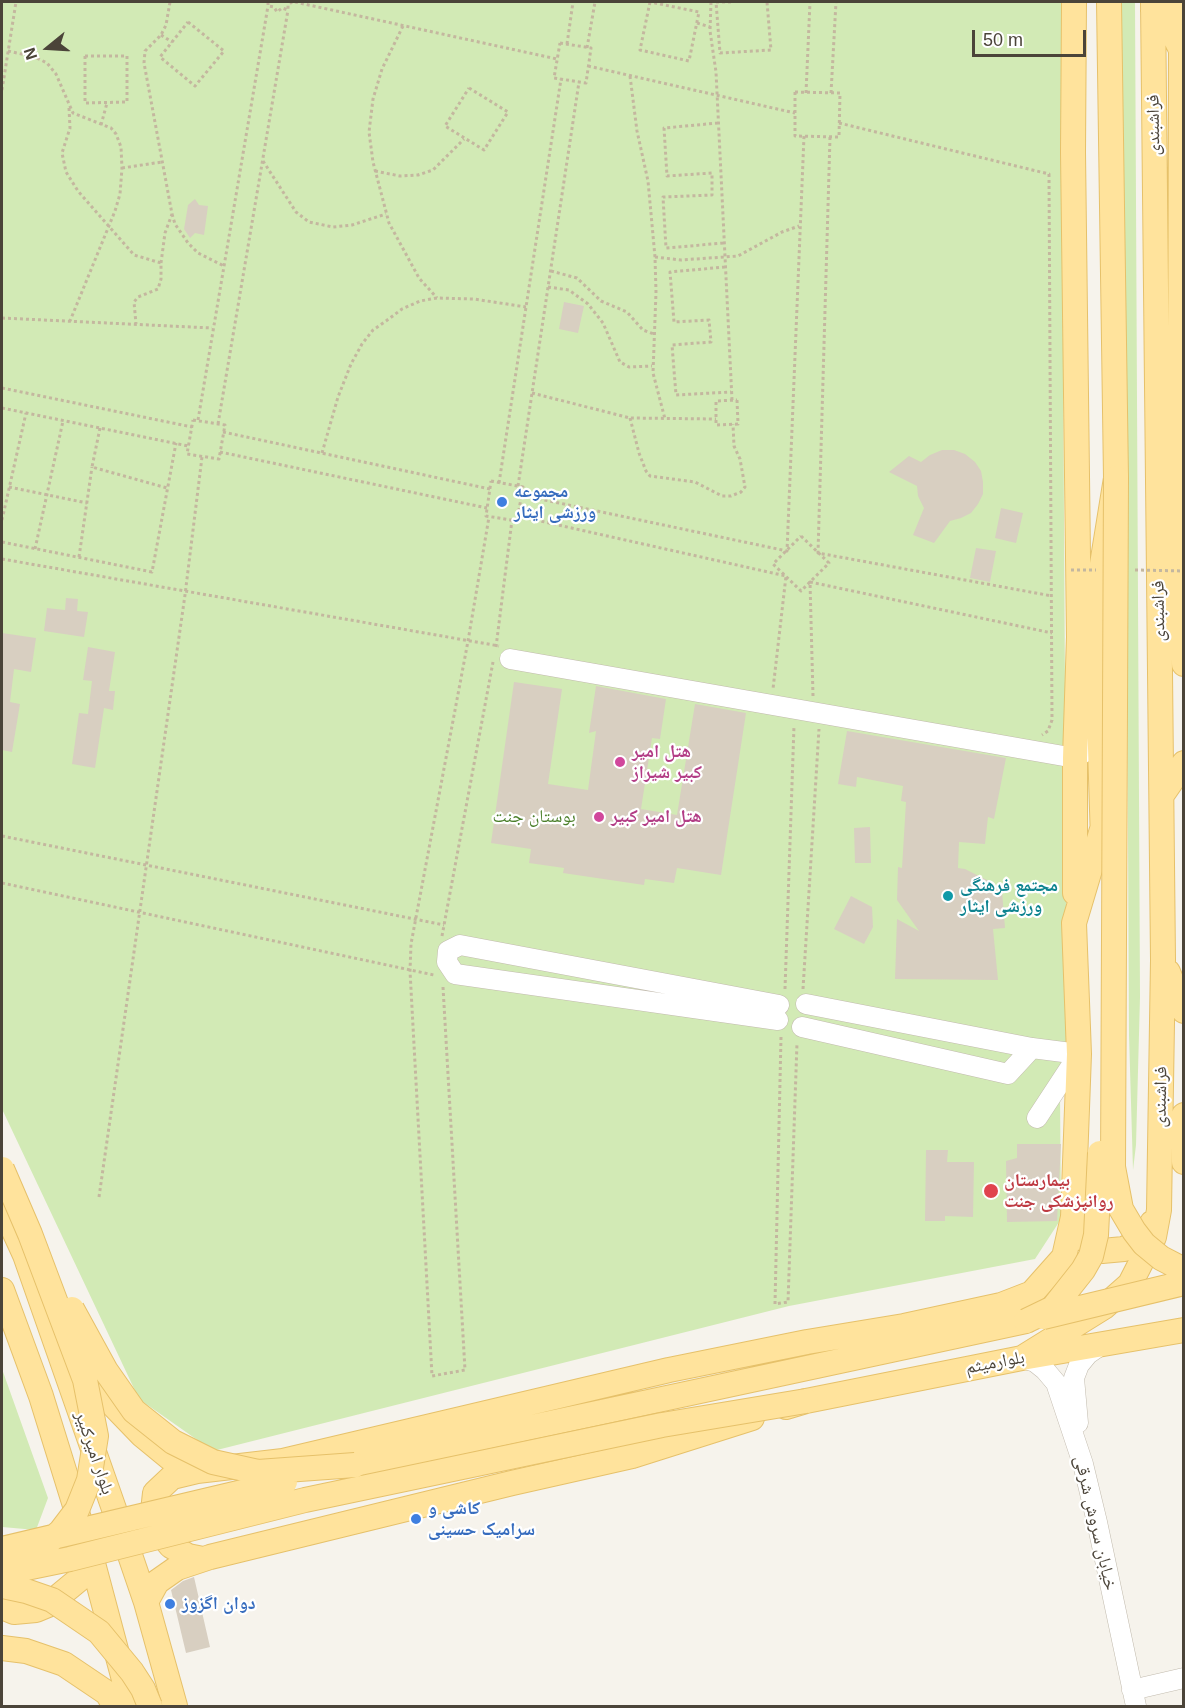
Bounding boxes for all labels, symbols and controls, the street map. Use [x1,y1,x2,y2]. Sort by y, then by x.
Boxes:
north arrow [18,18,78,78]
scale bar [975,18,1089,56]
text: 50 m [983,30,1023,50]
text: N [21,46,40,62]
street label: فراشبندی [1143,94,1165,156]
place label: مجموعه ورزشی ایثار [514,481,596,524]
marker: مجموعه ورزشی ایثار [495,495,509,509]
street label: فراشبندی [1148,580,1170,642]
place label: هتل امیر کبیر شیراز [632,741,702,783]
marker: هتل امیر کبیر شیراز [613,755,627,769]
park label: بوستان جنت [492,806,576,828]
place label: هتل امیر کبیر [611,806,702,828]
marker: هتل امیر کبیر [592,810,606,824]
place label: مجتمع فرهنگی ورزشی ایثار [960,875,1058,918]
marker: مجتمع فرهنگی ورزشی ایثار [941,889,955,903]
street label: فراشبندی [1150,1066,1172,1128]
place label: بیمارستان روانپزشکی جنت [1004,1170,1113,1212]
marker: بیمارستان روانپزشکی جنت [982,1182,1000,1200]
street label: بلوارمیثم [964,1347,1026,1379]
street label: بلوار امیرکبیر [70,1408,118,1498]
street label: خیابان سروش شرقی [1069,1454,1121,1592]
place label: کاشی و سرامیک حسینی [428,1498,535,1540]
marker: کاشی و سرامیک حسینی [409,1512,423,1526]
place label: دوان اگزوز [182,1593,256,1615]
marker: دوان اگزوز [163,1597,177,1611]

